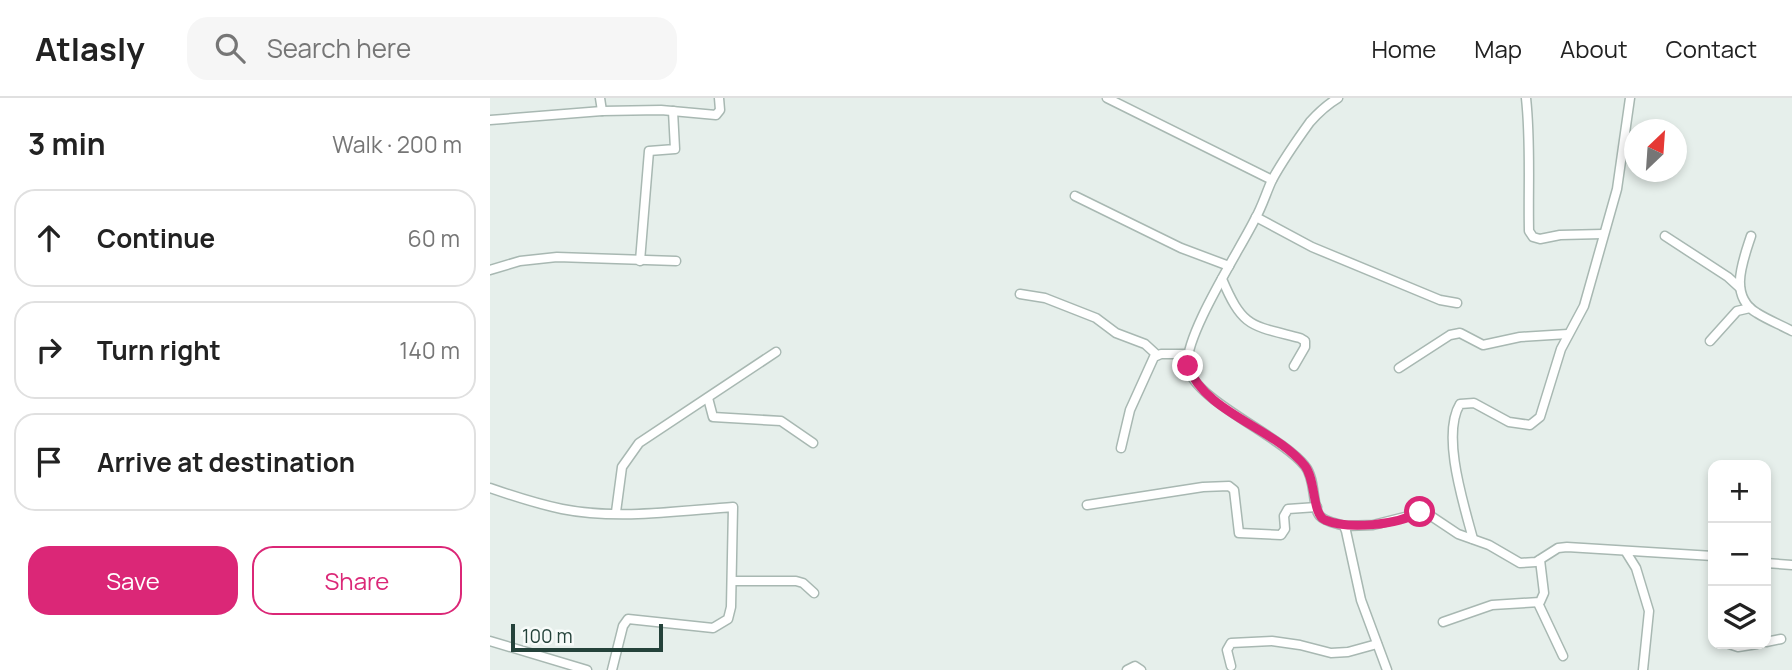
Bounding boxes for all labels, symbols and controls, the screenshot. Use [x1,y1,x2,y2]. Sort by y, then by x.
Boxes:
search box [187,17,677,80]
text: Atlasly [35,26,145,71]
icon: search [211,29,249,67]
text: Search here [267,30,411,66]
text: Home [1371,32,1436,65]
text: Map [1474,32,1522,65]
text: About [1560,32,1628,65]
text: Contact [1666,32,1757,65]
north arrow [1624,119,1687,182]
text: 3 min [28,123,106,164]
text: Walk · 200 m [332,128,462,160]
icon: ahead [30,219,68,257]
text: Continue [97,220,215,256]
text: 60 m [408,222,460,254]
icon: right [30,331,68,369]
text: Turn right [97,332,221,368]
text: 140 m [399,334,460,366]
route end [1172,350,1203,381]
icon: arrive [30,443,68,481]
text: Arrive at destination [97,444,355,480]
map controls [1708,460,1771,649]
button: + [1708,460,1771,523]
route start [1404,496,1435,527]
button: − [1708,523,1771,586]
button: Save [28,546,238,615]
button: Share [252,546,462,615]
button: layers [1708,586,1771,649]
scale bar [511,621,663,653]
text: 100 m [522,623,573,649]

